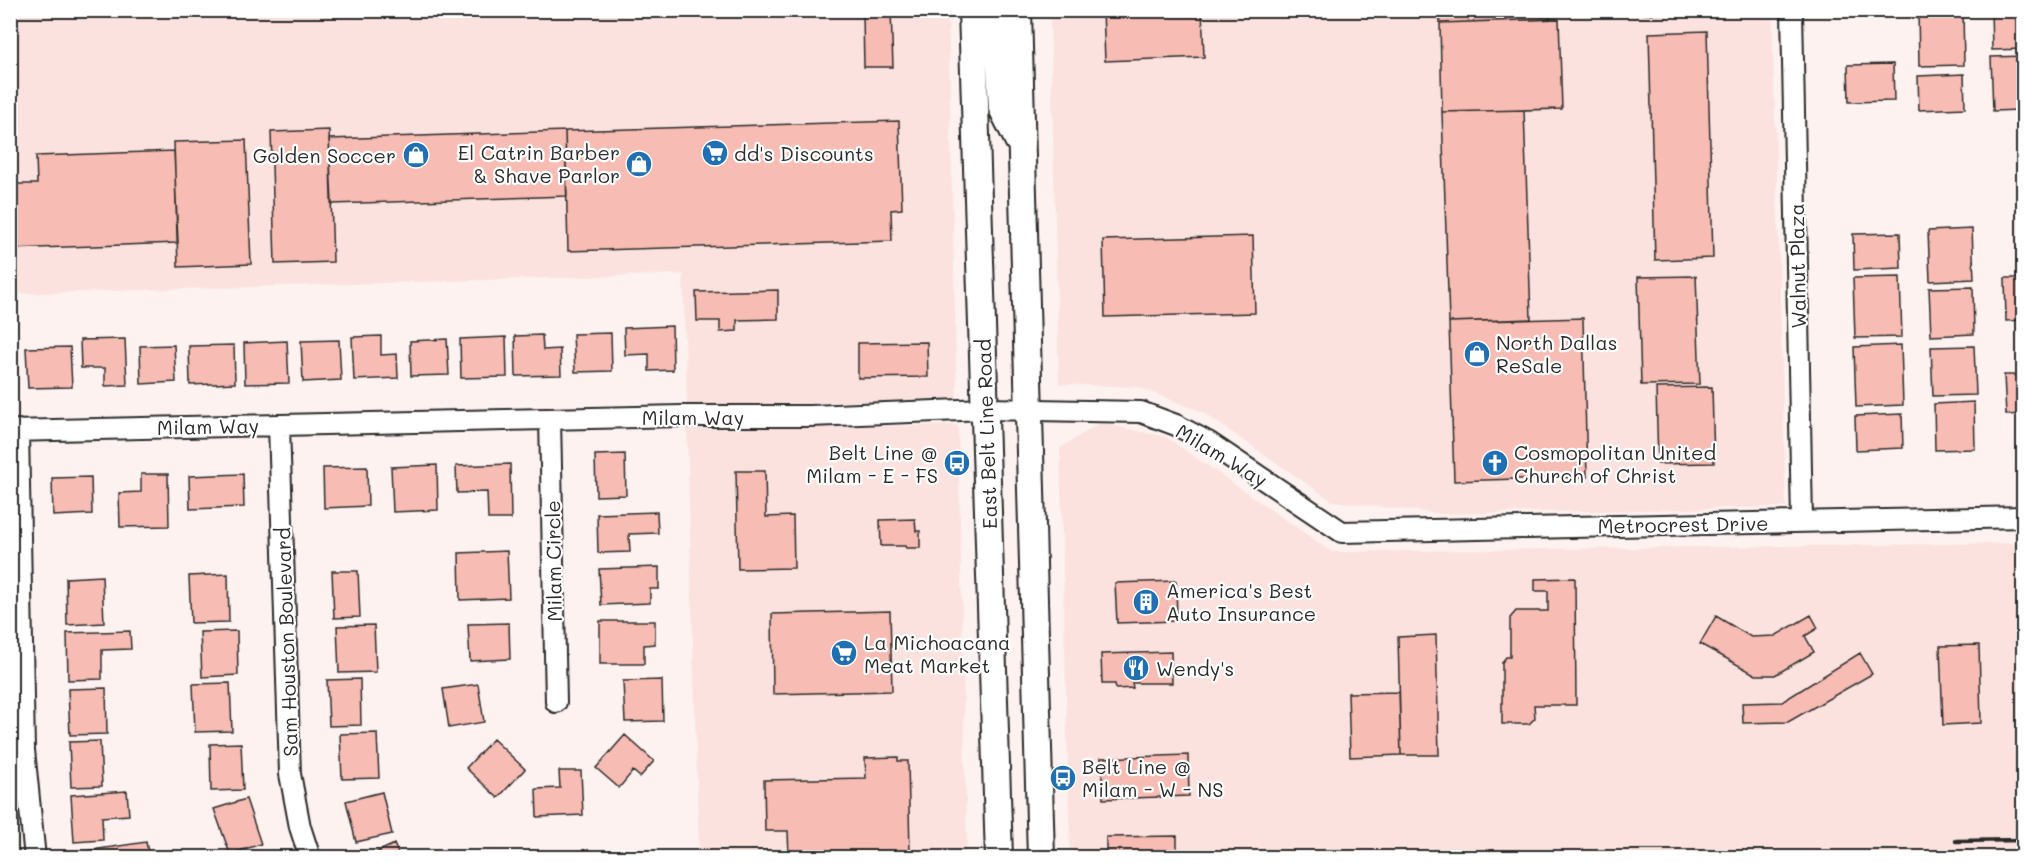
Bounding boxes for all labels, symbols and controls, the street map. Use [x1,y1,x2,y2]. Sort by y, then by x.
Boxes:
supermarket icon: dd's Discounts [700,138,730,168]
place label: El Catrin Barber & Shave Parlor [458,139,620,188]
shop icon: Golden Soccer [401,140,431,170]
place label: dd's Discounts [734,140,874,166]
place label: Golden Soccer [253,142,396,168]
shop icon: El Catrin Barber & Shave Parlor [624,149,654,179]
street label: Walnut Plaza [1783,203,1811,329]
place label: North Dallas ReSale [1496,329,1618,378]
street label: East Belt Line Road [970,339,1002,529]
shop icon: North Dallas ReSale [1462,339,1492,369]
street label: Milam Way [642,404,744,430]
street label: Milam Way [157,412,259,440]
street label: Milam Way [1171,418,1273,492]
place label: Belt Line @ Milam - E - FS [806,439,938,488]
place label: Cosmopolitan United Church of Christ [1514,439,1716,488]
bus stop icon: Belt Line @ Milam - E - FS [942,448,972,478]
church icon: Cosmopolitan United Church of Christ [1480,448,1510,478]
street label: Milam Circle [539,500,567,622]
street label: Metrocrest Drive [1597,510,1769,538]
street label: Sam Houston Boulevard [269,527,303,757]
place label: America's Best Auto Insurance [1166,577,1316,626]
building icon: America's Best Auto Insurance [1131,587,1161,617]
place label: La Michoacana Meat Market [864,629,1011,678]
supermarket icon: La Michoacana Meat Market [829,638,859,668]
restaurant icon: Wendy's [1121,653,1151,683]
place label: Wendy's [1156,655,1234,681]
place label: Belt Line @ Milam - W - NS [1082,753,1224,802]
bus stop icon: Belt Line @ Milam - W - NS [1048,763,1078,793]

